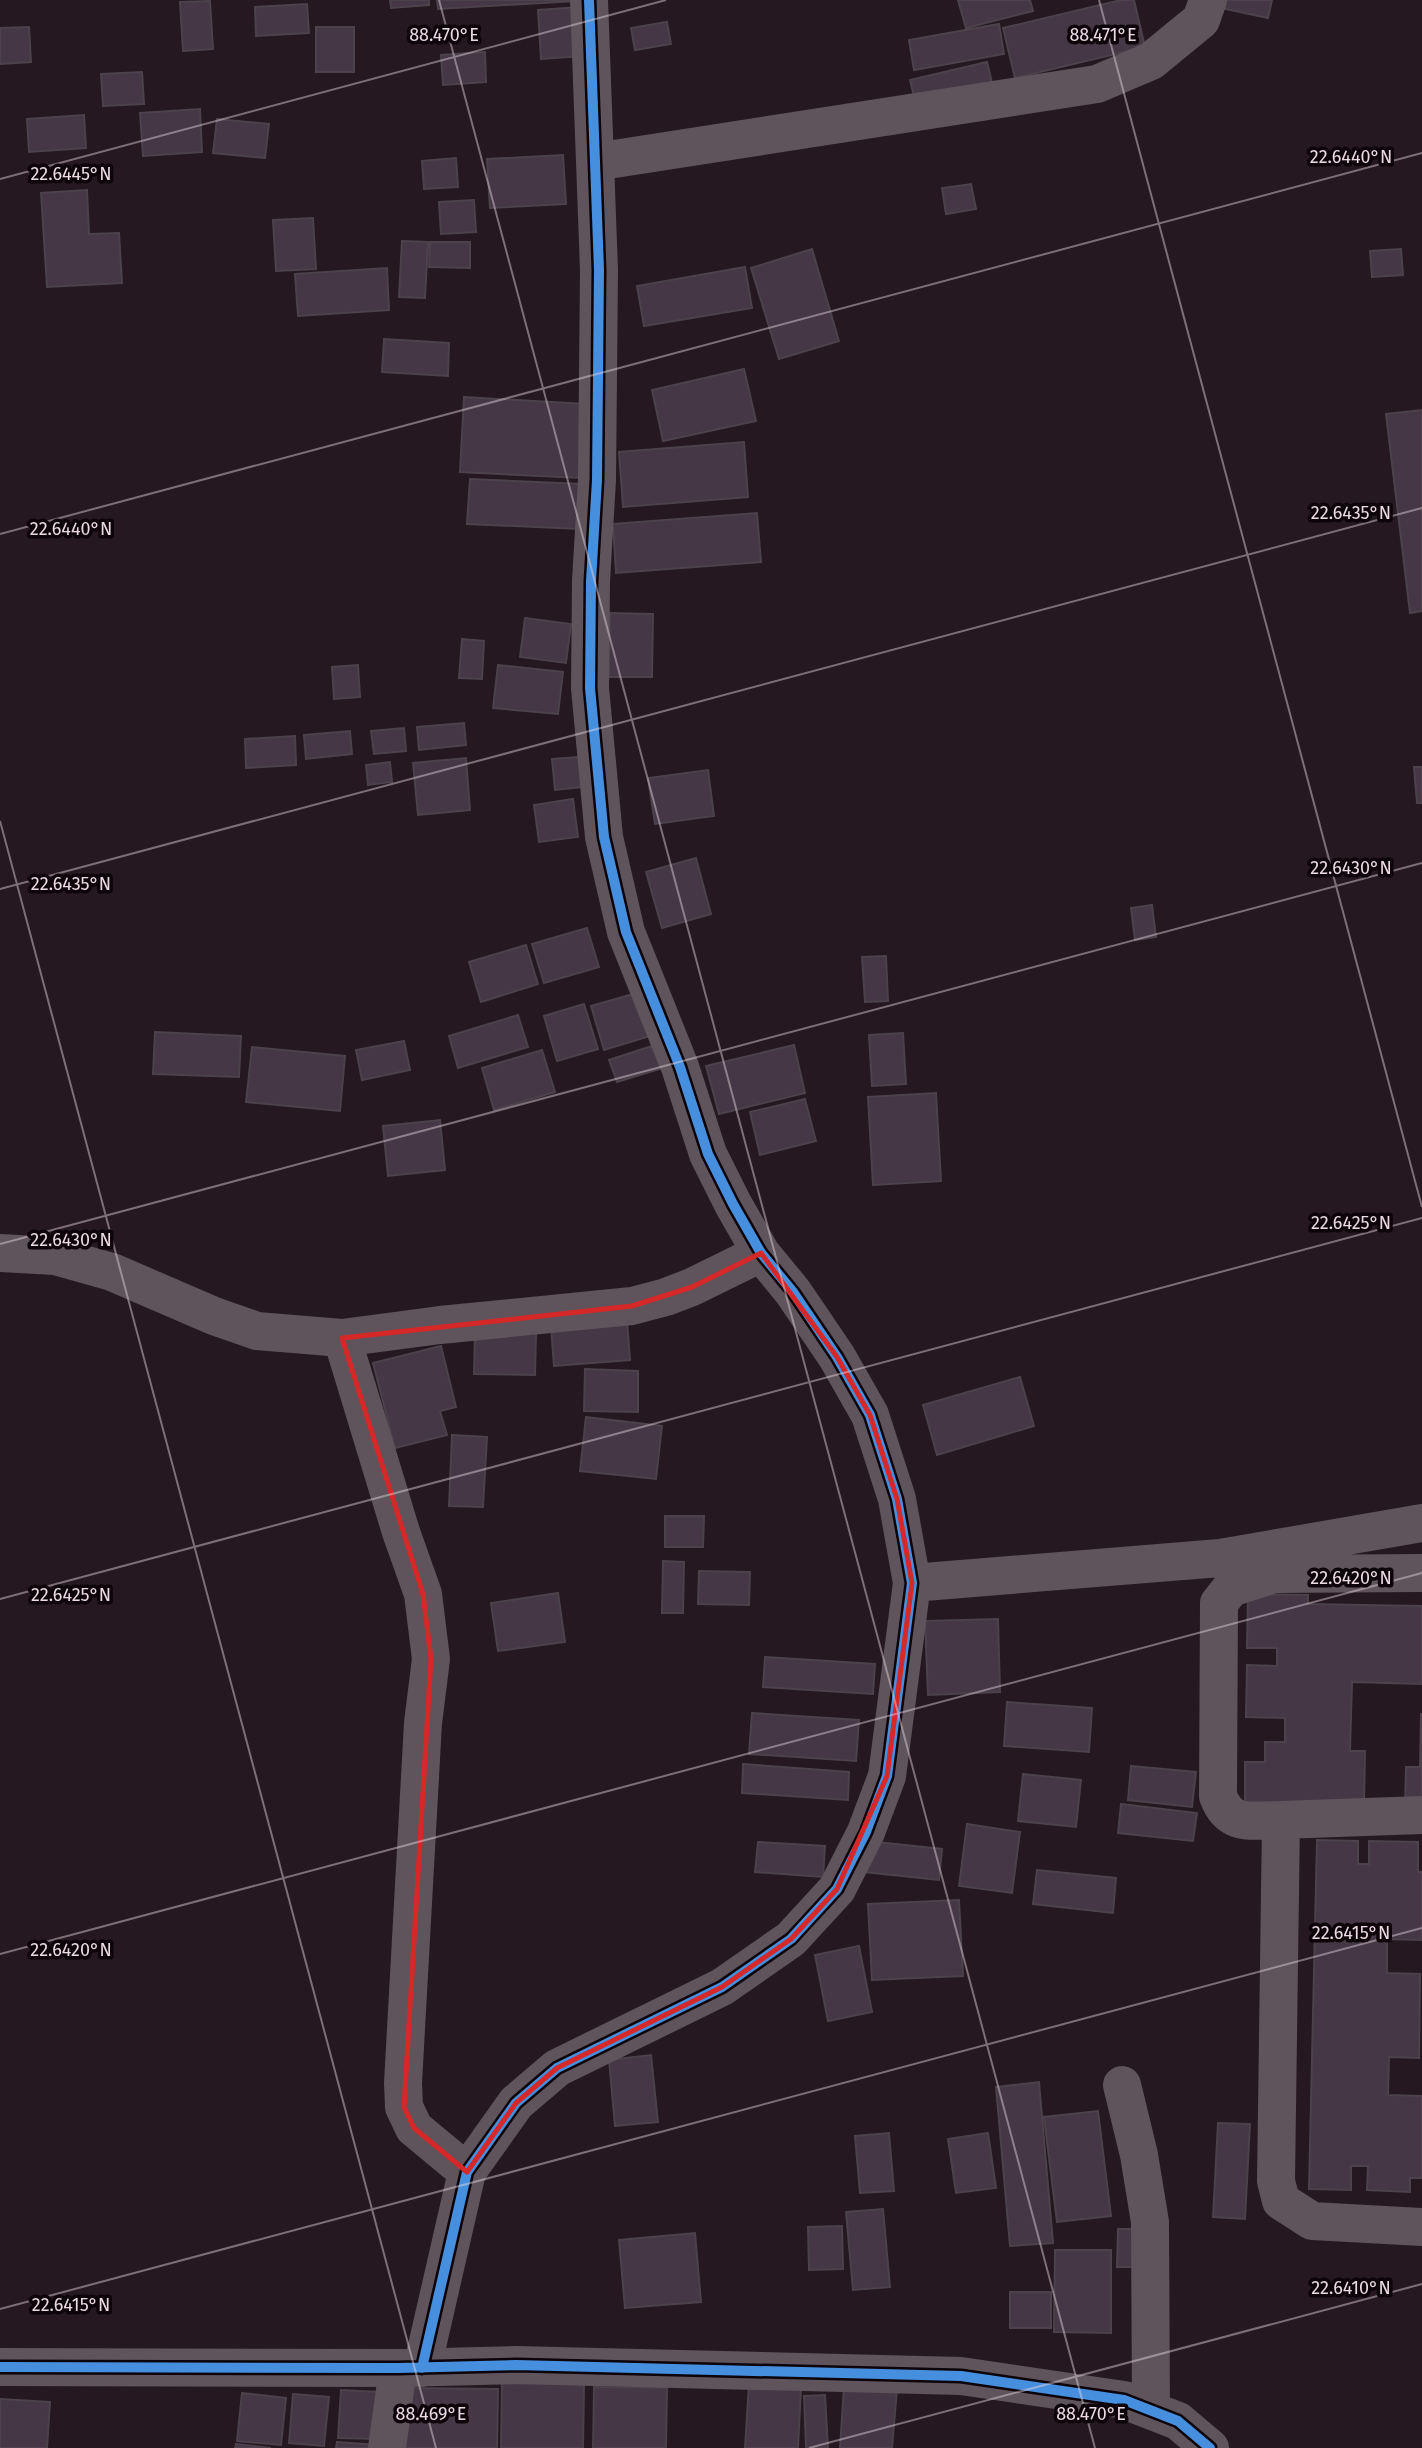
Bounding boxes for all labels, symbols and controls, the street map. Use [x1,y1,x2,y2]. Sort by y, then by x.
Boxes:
text: 88.470°E [409,24,479,46]
text: 88.471°E [1069,24,1137,46]
text: 22.6440°N [1310,146,1392,168]
text: 22.6445°N [30,163,112,185]
text: 22.6435°N [1311,502,1391,524]
text: 22.6440°N [30,518,112,540]
text: 22.6430°N [1310,857,1392,879]
text: 22.6435°N [31,873,111,895]
text: 22.6425°N [1311,1212,1391,1234]
text: 22.6430°N [30,1229,112,1251]
text: 22.6420°N [1310,1567,1392,1589]
text: 22.6425°N [31,1584,111,1606]
text: 22.6415°N [1312,1922,1390,1944]
text: 22.6420°N [30,1939,112,1961]
text: 22.6410°N [1311,2277,1391,2299]
text: 22.6415°N [32,2294,110,2316]
text: 88.469°E [396,2403,466,2425]
text: 88.470°E [1056,2403,1126,2425]

